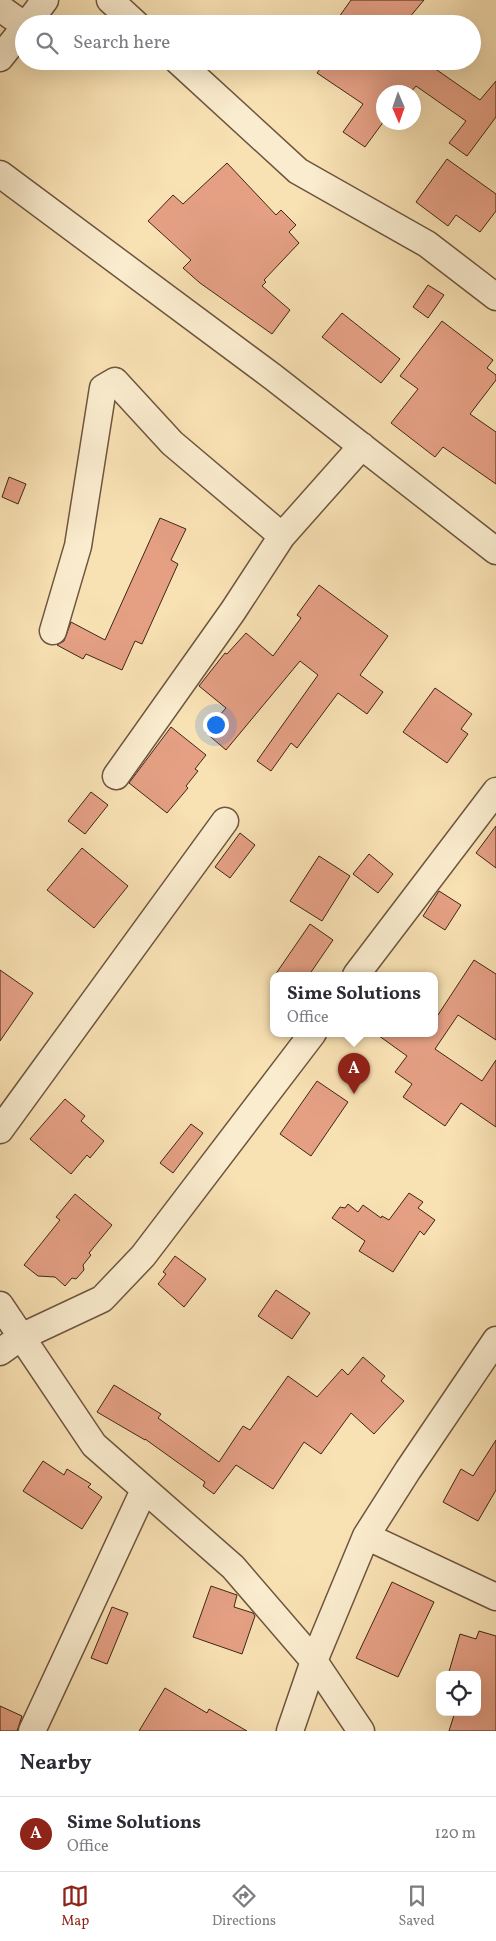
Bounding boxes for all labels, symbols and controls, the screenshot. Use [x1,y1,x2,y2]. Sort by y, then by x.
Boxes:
search box [15,15,481,70]
icon: search [33,29,61,57]
text: Search here [73,30,170,56]
north arrow [376,85,421,130]
your location [203,712,229,738]
popup [270,972,438,1037]
text: Sime Solutions [287,981,421,1007]
text: Office [287,1007,329,1029]
pin: A [338,1053,370,1094]
map controls [436,1671,481,1716]
button: locate [436,1671,481,1716]
text: Nearby [20,1749,91,1778]
text: Sime Solutions [67,1810,201,1836]
text: A [30,1823,42,1845]
text: 120 m [434,1823,476,1845]
text: Office [67,1836,109,1858]
tab: Map [61,1882,89,1931]
tab: Directions [212,1882,276,1931]
tab: Saved [399,1882,435,1931]

